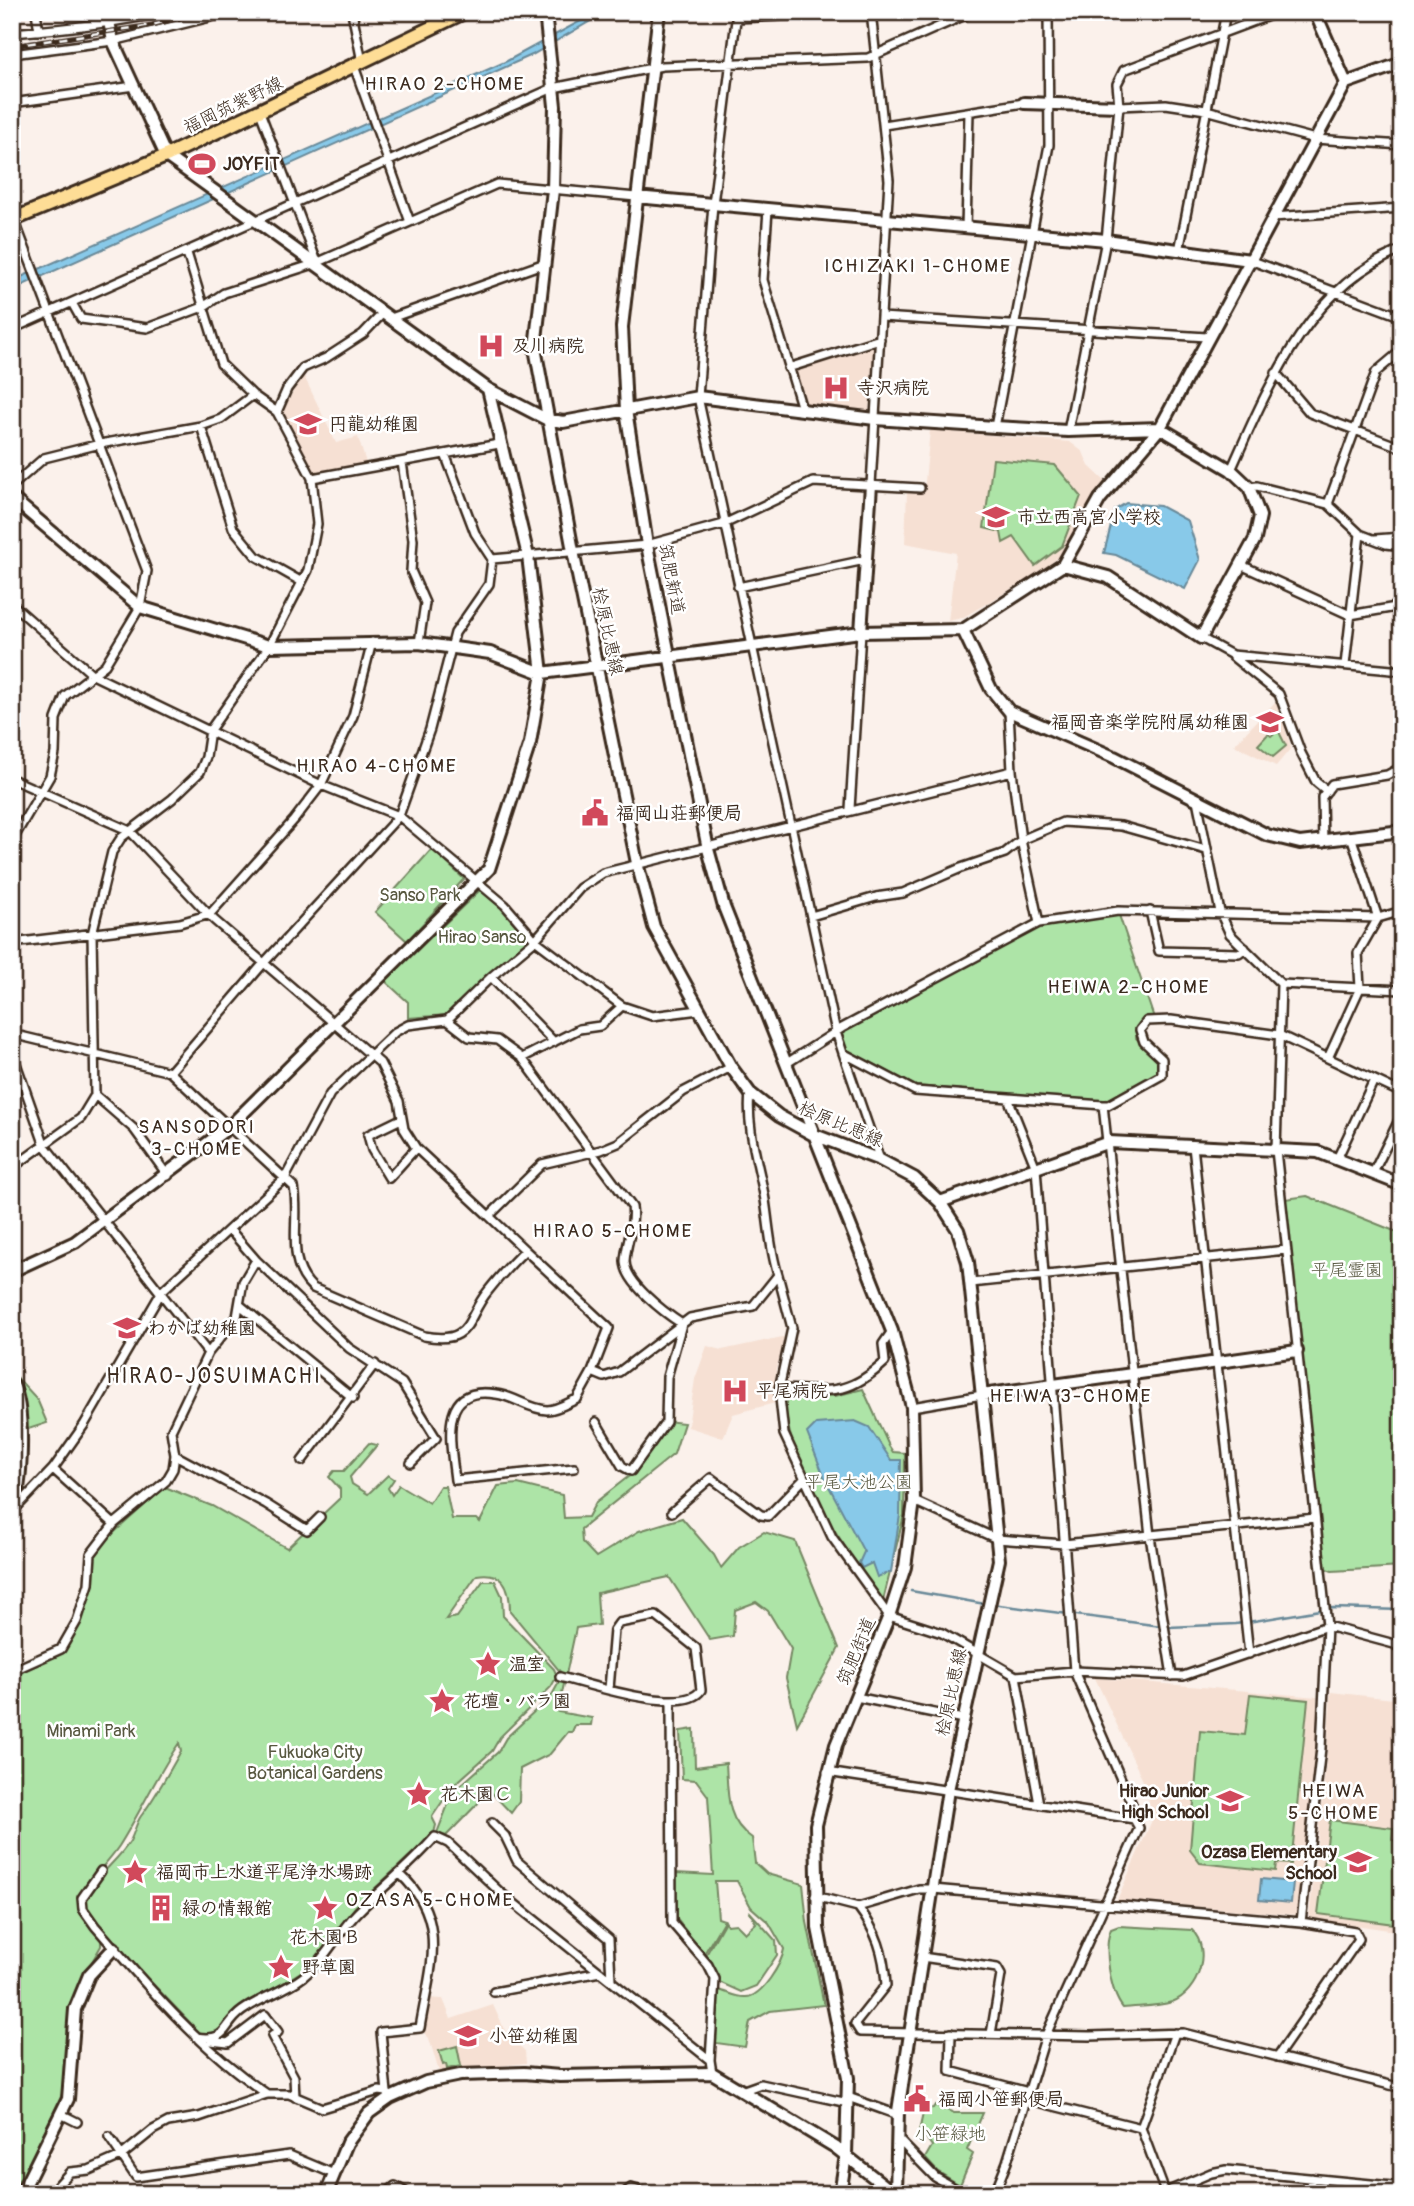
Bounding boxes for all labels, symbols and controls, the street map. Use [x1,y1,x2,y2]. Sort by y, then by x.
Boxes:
street label: 福岡筑紫野線 [180,71,287,139]
district label: HIRAO 2-CHOME [365,72,526,96]
sports icon: JOYFIT [187,149,217,179]
place label: JOYFIT [223,153,279,176]
district label: ICHIZAKI 1-CHOME [824,254,1012,278]
hospital icon: 及川病院 [476,331,506,361]
place label: 及川病院 [512,335,584,358]
hospital icon: 寺沢病院 [821,373,851,403]
place label: 寺沢病院 [857,377,929,400]
school or university icon: 円龍幼稚園 [293,409,323,439]
place label: 円龍幼稚園 [329,413,419,436]
school or university icon: 市立西高宮小学校 [981,502,1011,532]
place label: 市立西高宮小学校 [1017,506,1161,529]
street label: 筑肥新道 [653,542,690,617]
street label: 桧原比恵線 [587,585,628,678]
school or university icon: 福岡音楽学院附属幼稚園 [1255,707,1285,737]
place label: 福岡音楽学院附属幼稚園 [1051,711,1249,734]
district label: HIRAO 4-CHOME [296,754,458,778]
public building icon: 福岡山荘郵便局 [580,798,610,828]
place label: 福岡山荘郵便局 [616,802,742,825]
park label: Sanso Park [379,884,461,907]
park label: Hirao Sanso [438,926,527,949]
district label: HEIWA 2-CHOME [1048,975,1210,999]
street label: 桧原比恵線 [795,1096,887,1153]
district label: SANSODORI 3-CHOME [138,1115,256,1161]
district label: HIRAO 5-CHOME [533,1219,693,1243]
park label: 平尾霊園 [1311,1259,1383,1282]
school or university icon: わかば幼稚園 [112,1313,142,1343]
place label: わかば幼稚園 [148,1317,256,1340]
district label: HIRAO-JOSUIMACHI [106,1363,322,1390]
hospital icon: 平尾病院 [720,1376,750,1406]
place label: 平尾病院 [756,1380,828,1403]
district label: HEIWA 3-CHOME [990,1384,1152,1408]
park label: 平尾大池公園 [805,1471,913,1494]
street label: 筑肥街道 [832,1614,881,1689]
street label: 桧原比恵線 [931,1646,972,1739]
place icon: 温室 [473,1649,503,1679]
place label: 温室 [509,1653,545,1676]
place icon: 花壇・バラ園 [427,1686,457,1716]
place label: 花壇・バラ園 [463,1690,571,1713]
park label: Minami Park [46,1720,136,1743]
park label: Fukuoka City Botanical Gardens [247,1741,383,1785]
place icon: 花木園Ｃ [404,1779,434,1809]
district label: HEIWA 5-CHOME [1288,1779,1380,1825]
place label: Hirao Junior High School [1119,1780,1210,1824]
place label: 花木園Ｃ [440,1783,512,1806]
school or university icon: Hirao Junior High School [1215,1786,1245,1816]
place label: Ozasa Elementary School [1201,1841,1337,1885]
school or university icon: Ozasa Elementary School [1343,1847,1373,1877]
place icon: 福岡市上水道平尾浄水場跡 [120,1857,150,1887]
place label: 福岡市上水道平尾浄水場跡 [156,1861,372,1884]
district label: OZASA 5-CHOME [346,1888,514,1912]
building icon: 緑の情報館 [146,1893,176,1923]
place icon: 花木園Ｂ [310,1893,340,1923]
place label: 緑の情報館 [182,1897,272,1920]
place label: 花木園Ｂ [289,1926,361,1949]
place icon: 野草園 [266,1952,296,1982]
place label: 野草園 [302,1956,356,1979]
school or university icon: 小笹幼稚園 [453,2021,483,2051]
place label: 小笹幼稚園 [489,2025,579,2048]
public building icon: 福岡小笹郵便局 [902,2084,932,2114]
place label: 福岡小笹郵便局 [938,2088,1064,2111]
park label: 小笹緑地 [914,2123,986,2146]

